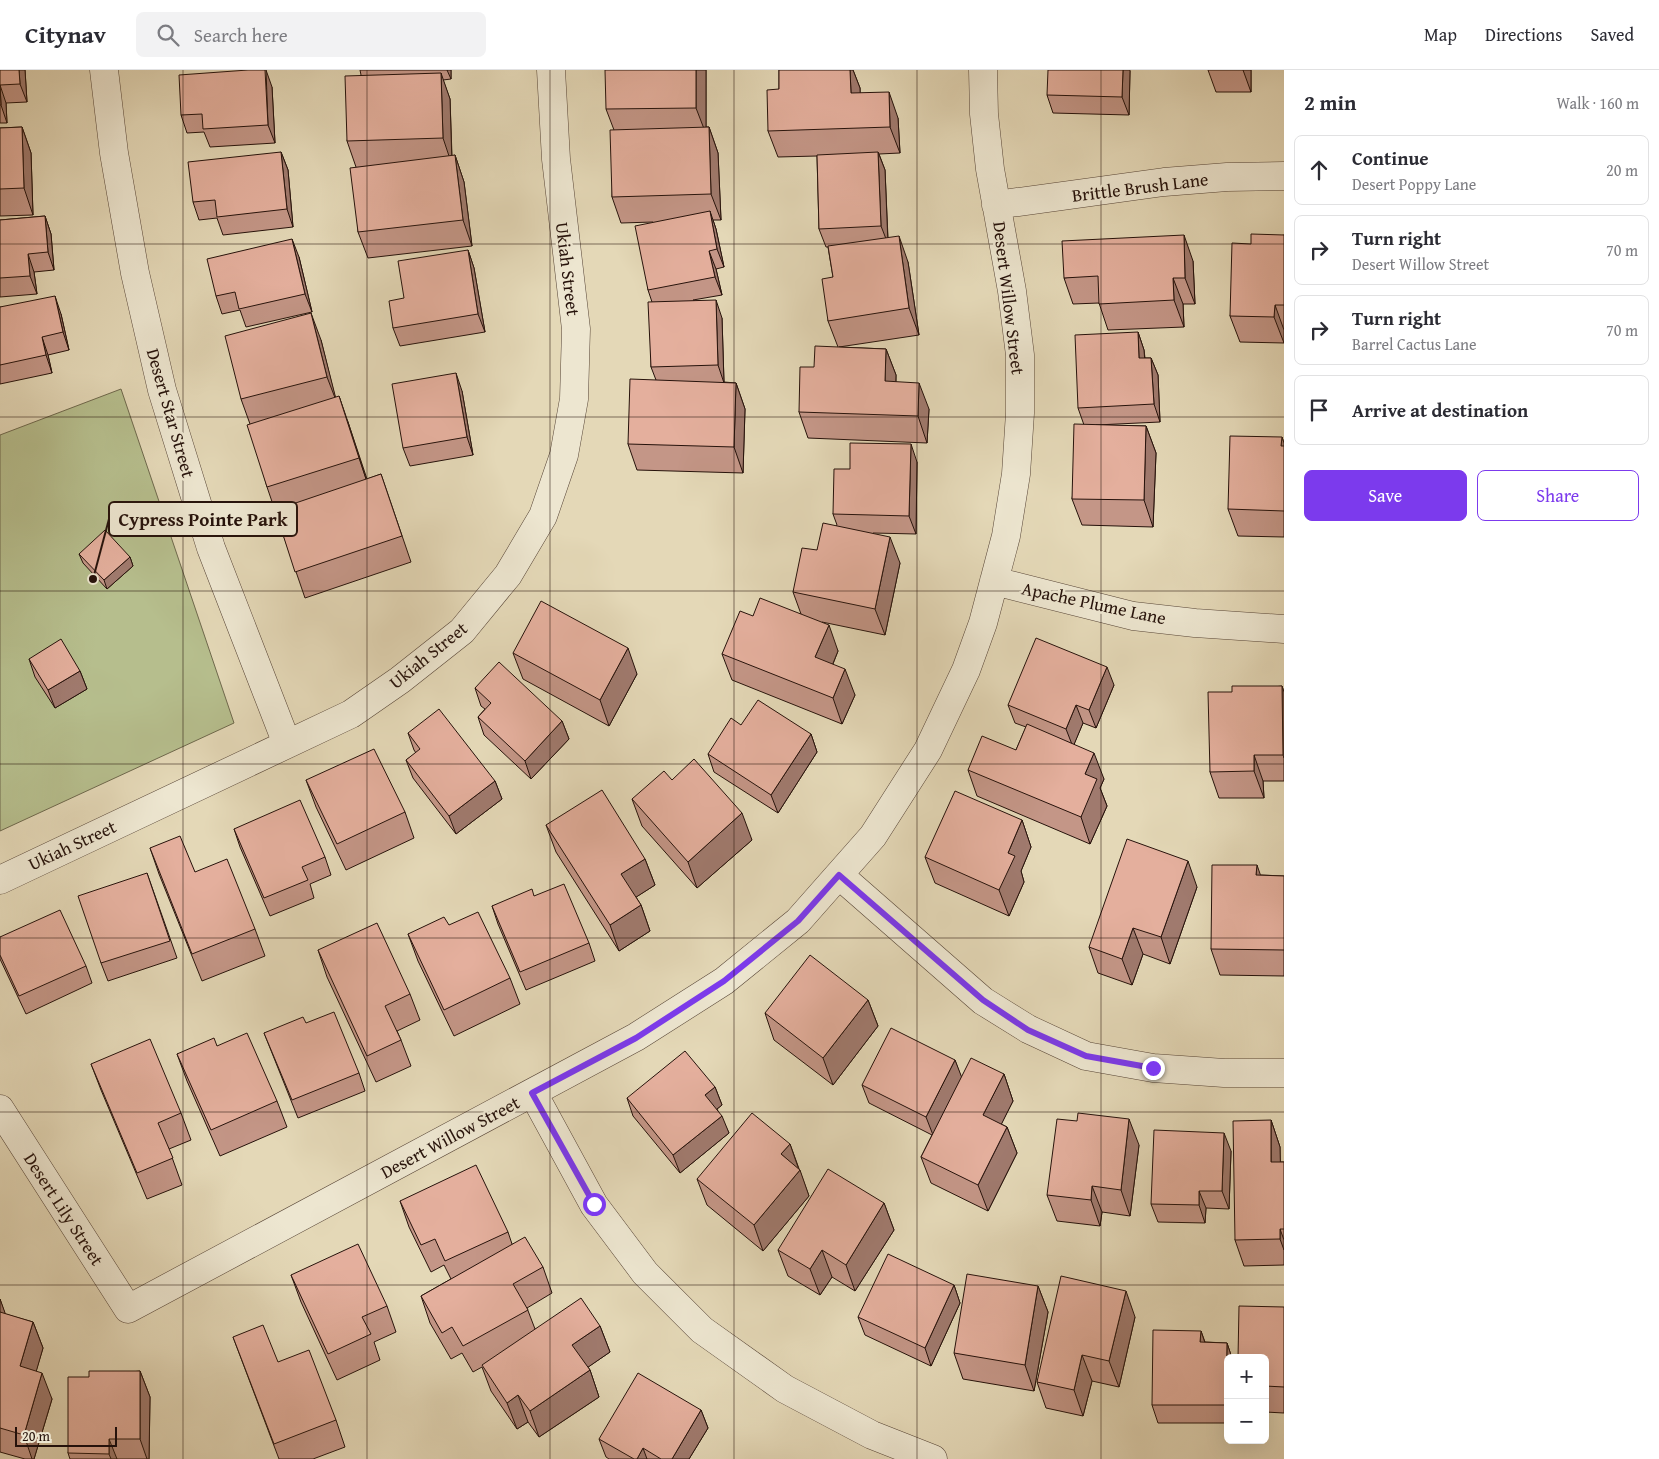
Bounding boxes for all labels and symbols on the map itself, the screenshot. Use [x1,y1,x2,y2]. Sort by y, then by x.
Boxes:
street label: Brittle Brush Lane [1070,165,1210,209]
street label: Desert Willow Street [986,220,1032,377]
street label: Ukiah Street [549,221,587,318]
street label: Desert Star Street [140,345,203,481]
callout: Cypress Pointe Park [109,502,297,536]
text: Cypress Pointe Park [119,505,288,533]
street label: Apache Plume Lane [1019,575,1169,631]
street label: Ukiah Street [383,614,474,695]
street label: Ukiah Street [24,813,121,877]
route end [1142,1057,1165,1080]
street label: Desert Willow Street [376,1089,525,1185]
street label: Desert Lily Street [17,1147,111,1271]
route start [583,1193,606,1216]
scale bar [15,1424,118,1447]

